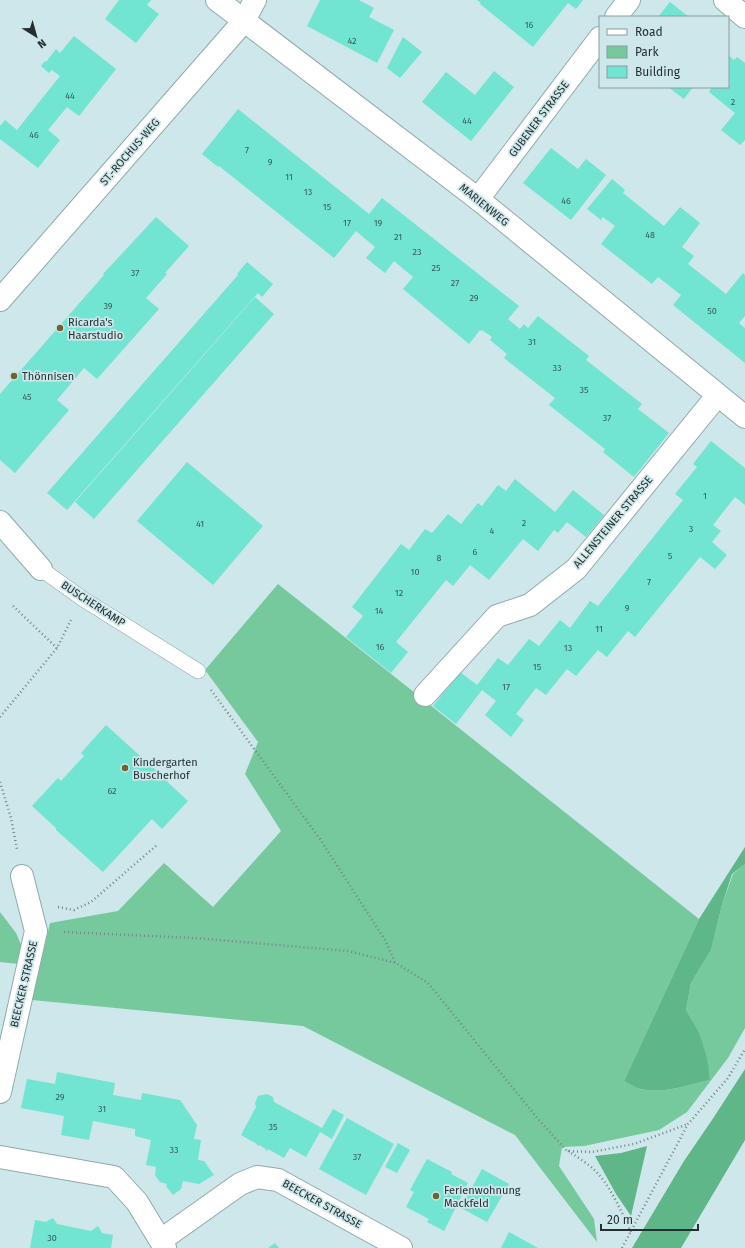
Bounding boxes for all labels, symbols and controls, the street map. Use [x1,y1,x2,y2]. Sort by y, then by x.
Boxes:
north arrow [16,16,56,56]
legend [599,16,729,88]
house number: 16 [525,20,534,30]
text: Road [635,25,663,39]
text: N [35,36,49,51]
house number: 42 [347,36,357,46]
text: Park [635,45,659,59]
text: Building [635,65,681,79]
street label: GUBENER STRASSE [506,78,572,160]
house number: 44 [65,91,75,101]
house number: 2 [731,97,735,107]
street label: ST.-ROCHUS-WEG [97,116,163,188]
house number: 44 [462,116,472,126]
house number: 46 [29,130,39,140]
house number: 7 [245,145,249,155]
house number: 9 [268,157,273,167]
house number: 11 [285,172,293,182]
street label: MARIENWEG [457,181,511,229]
house number: 13 [304,187,312,197]
house number: 46 [561,196,571,206]
house number: 15 [323,202,332,212]
house number: 17 [343,218,351,228]
house number: 19 [374,218,383,228]
house number: 48 [645,230,655,240]
house number: 21 [394,232,402,242]
house number: 23 [413,247,421,257]
house number: 25 [432,263,441,273]
house number: 37 [131,268,139,278]
house number: 27 [451,278,459,288]
house number: 29 [469,293,479,303]
house number: 39 [103,301,113,311]
house number: 50 [707,306,717,316]
place label: Ricarda's Haarstudio [68,316,123,342]
marker: Ricarda's Haarstudio [55,323,65,333]
house number: 31 [528,337,536,347]
house number: 33 [553,363,561,373]
place label: Thönnisen [22,370,74,383]
marker: Thönnisen [9,371,19,381]
house number: 35 [579,385,589,395]
house number: 45 [22,392,32,402]
house number: 37 [603,413,611,423]
street label: ALLENSTEINER STRASSE [571,473,655,571]
house number: 1 [703,491,707,501]
house number: 2 [522,518,526,528]
house number: 41 [196,519,204,529]
house number: 3 [689,524,693,534]
house number: 4 [490,526,495,536]
house number: 6 [473,547,478,557]
house number: 5 [668,551,673,561]
house number: 8 [437,553,442,563]
house number: 10 [411,567,419,577]
house number: 7 [647,577,651,587]
street label: BUSCHERKAMP [59,578,128,630]
house number: 12 [395,588,403,598]
house number: 9 [625,603,630,613]
house number: 14 [375,606,384,616]
house number: 11 [595,624,603,634]
house number: 16 [376,642,385,652]
house number: 13 [564,643,572,653]
house number: 15 [533,662,542,672]
house number: 17 [502,682,510,692]
place label: Kindergarten Buscherhof [133,756,198,782]
marker: Kindergarten Buscherhof [120,763,130,773]
house number: 62 [107,786,117,796]
street label: BEECKER STRASSE [8,939,40,1029]
house number: 29 [55,1092,65,1102]
house number: 31 [98,1104,106,1114]
house number: 35 [268,1122,278,1132]
house number: 33 [170,1145,178,1155]
house number: 37 [353,1152,361,1162]
street label: BEECKER STRASSE [280,1177,364,1231]
place label: Ferienwohnung Mackfeld [444,1184,521,1210]
marker: Ferienwohnung Mackfeld [431,1191,441,1201]
scale bar [601,1206,698,1232]
text: 20 m [607,1213,633,1227]
house number: 30 [47,1233,57,1243]

